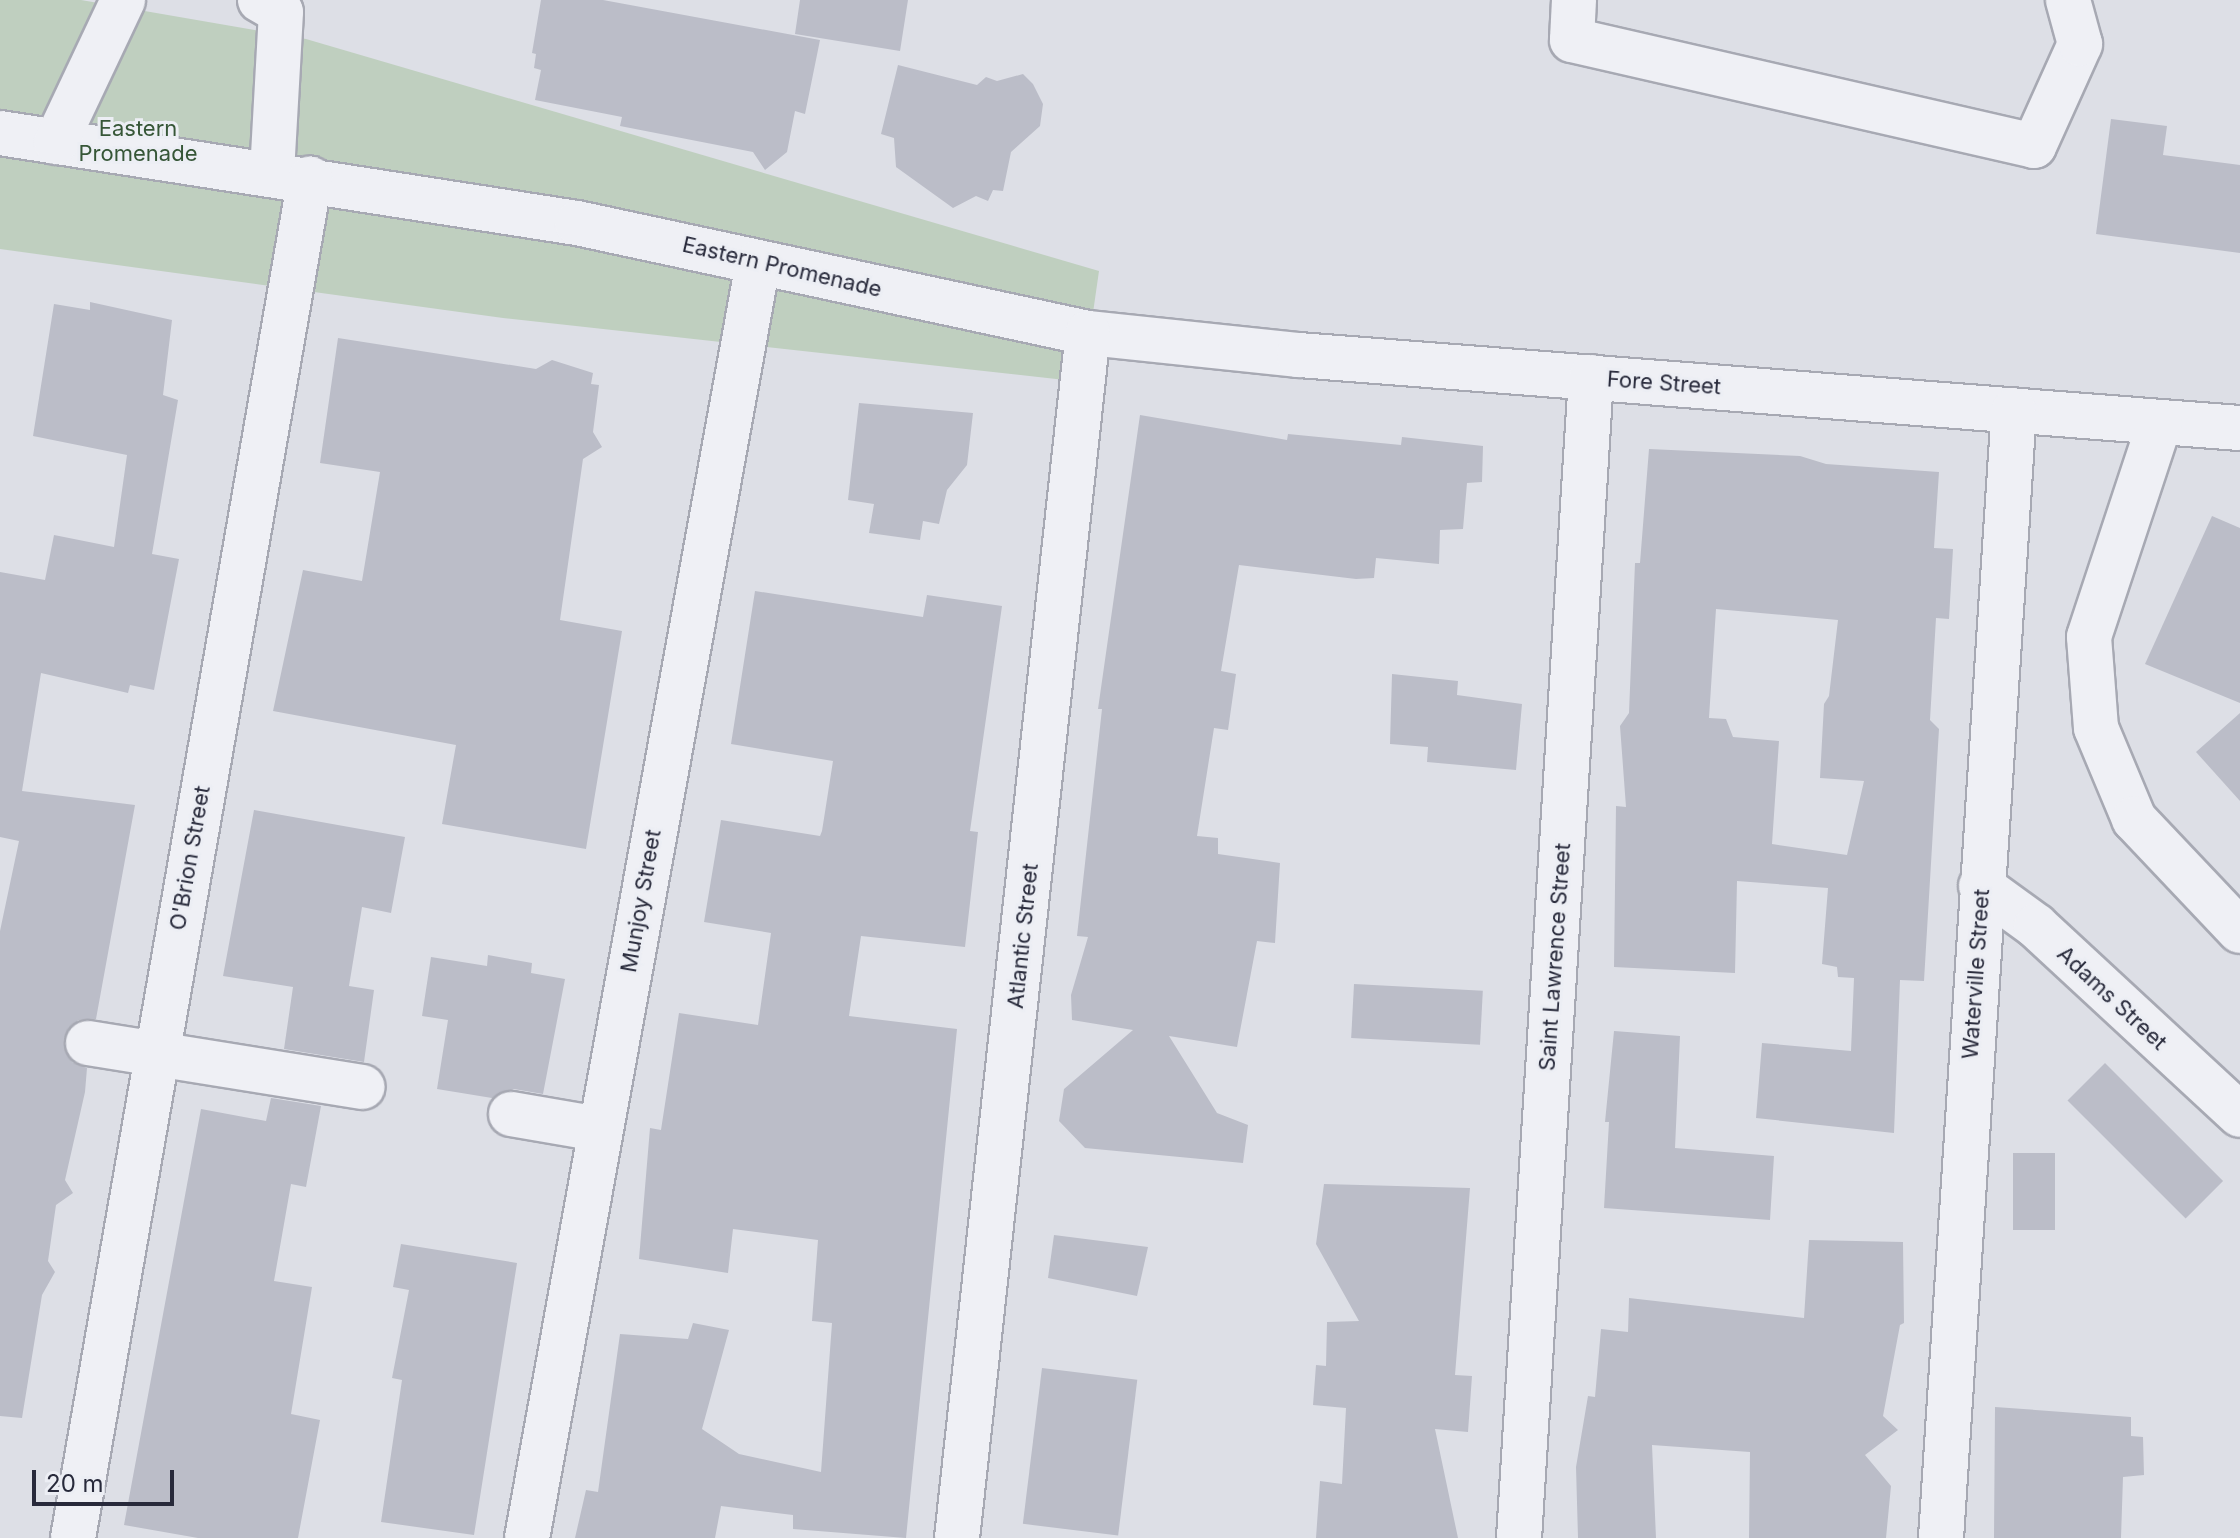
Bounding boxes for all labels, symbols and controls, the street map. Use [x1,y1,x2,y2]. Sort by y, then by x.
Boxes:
park label: Eastern Promenade [79,115,197,166]
street label: Eastern Promenade [680,231,884,303]
street label: Fore Street [1606,366,1722,400]
street label: O'Brion Street [164,784,216,932]
street label: Munjoy Street [615,828,667,974]
street label: Saint Lawrence Street [1534,842,1576,1072]
street label: Atlantic Street [1002,862,1044,1010]
street label: Waterville Street [1957,888,1995,1060]
street label: Adams Street [2052,941,2172,1055]
scale bar [36,1454,178,1504]
text: 20 m [46,1469,104,1498]

